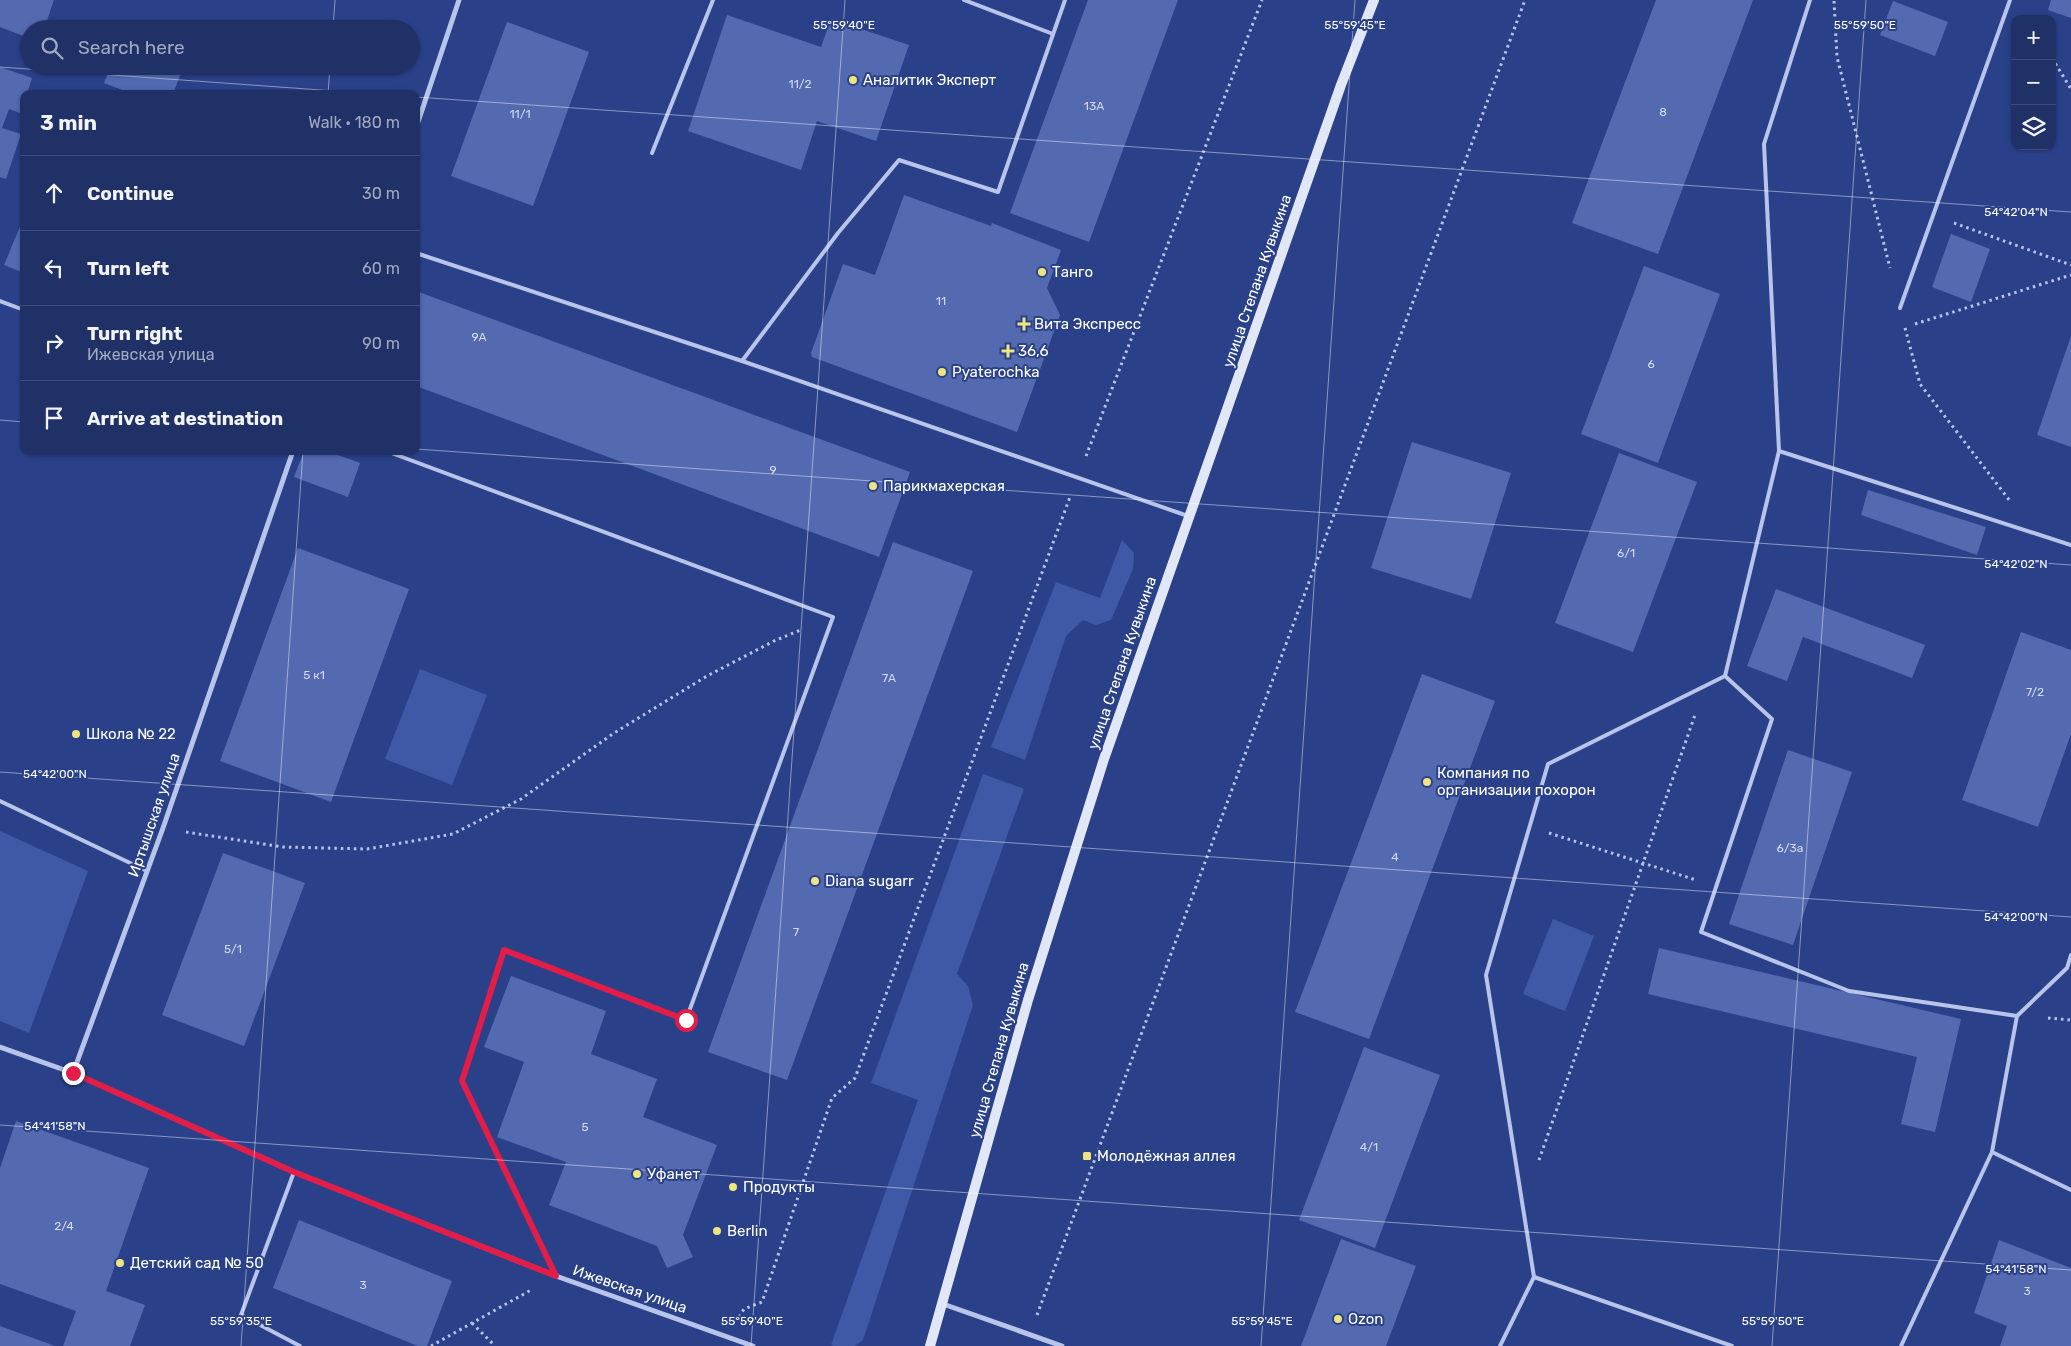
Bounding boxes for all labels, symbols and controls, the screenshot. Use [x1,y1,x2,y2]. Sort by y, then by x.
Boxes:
map controls [2011,15,2056,150]
button: + [2011,15,2056,60]
text: 55°59'40"E [813,18,875,32]
text: 55°59'45"E [1324,18,1386,32]
text: 55°59'50"E [1834,18,1896,32]
search box [20,20,420,75]
icon: search [38,34,66,62]
text: Search here [78,36,185,59]
button: − [2011,60,2056,105]
place label: Аналитик Эксперт [863,71,997,89]
marker: Аналитик Эксперт [847,74,859,86]
house number: 11/2 [789,77,811,91]
house number: 13А [1084,99,1104,113]
house number: 8 [1659,105,1667,119]
button: layers [2011,105,2056,150]
house number: 11/1 [509,107,531,121]
text: 3 min [40,110,97,135]
text: Walk · 180 m [308,113,400,132]
icon: ahead [40,179,68,207]
text: Continue [87,182,174,205]
text: 30 m [362,184,400,203]
street label: улица Степана Кувыкина [1219,192,1295,370]
text: 54°42'04"N [1984,205,2048,219]
icon: left [40,254,68,282]
text: Turn left [87,257,169,280]
text: 60 m [362,259,400,278]
place label: Танго [1052,263,1093,281]
marker: Танго [1036,266,1048,278]
house number: 11 [936,294,946,308]
place label: Вита Экспресс [1034,315,1141,333]
marker: Вита Экспресс [1018,318,1030,330]
text: Turn right [87,322,182,345]
icon: right [40,329,68,357]
house number: 9А [471,330,487,344]
text: 90 m [362,334,400,353]
place label: 36,6 [1018,342,1049,360]
text: Ижевская улица [87,345,215,364]
marker: 36,6 [1002,345,1014,357]
house number: 6 [1647,357,1655,371]
place label: Pyaterochka [952,363,1040,381]
marker: Pyaterochka [936,366,948,378]
icon: arrive [40,404,68,432]
text: Arrive at destination [87,407,283,430]
house number: 9 [769,463,777,477]
place label: Парикмахерская [883,477,1005,495]
marker: Парикмахерская [867,480,879,492]
house number: 6/1 [1617,546,1635,560]
text: 54°42'02"N [1984,557,2048,571]
street label: улица Степана Кувыкина [1084,574,1160,752]
house number: 5 к1 [303,668,325,682]
house number: 7А [882,671,896,685]
house number: 7/2 [2026,685,2044,699]
place label: Школа № 22 [86,725,176,743]
marker: Школа № 22 [70,728,82,740]
street label: Иртышская улица [124,751,184,879]
place label: Компания по организации похорон [1437,764,1596,799]
text: 54°42'00"N [23,767,87,781]
marker: Компания по организации похорон [1421,776,1433,788]
house number: 6/3а [1777,841,1803,855]
house number: 4 [1391,850,1399,864]
place label: Diana sugarr [825,872,914,890]
marker: Diana sugarr [809,875,821,887]
text: 54°42'00"N [1984,910,2048,924]
house number: 7 [793,925,799,939]
house number: 5/1 [224,942,242,956]
street label: улица Степана Кувыкина [965,960,1033,1140]
route start [675,1009,698,1032]
route end [62,1062,85,1085]
text: 54°41'58"N [24,1119,86,1133]
house number: 5 [581,1120,589,1134]
house number: 4/1 [1360,1140,1378,1154]
place label: Молодёжная аллея [1097,1147,1236,1165]
marker: Молодёжная аллея [1081,1150,1093,1162]
place label: Уфанет [647,1165,700,1183]
marker: Уфанет [631,1168,643,1180]
place label: Продукты [743,1178,815,1196]
marker: Продукты [727,1181,739,1193]
house number: 2/4 [54,1219,74,1233]
place label: Berlin [727,1222,768,1240]
marker: Berlin [711,1225,723,1237]
place label: Детский сад № 50 [130,1254,264,1272]
marker: Детский сад № 50 [114,1257,126,1269]
street label: Ижевская улица [571,1261,689,1317]
text: 54°41'58"N [1985,1262,2047,1276]
house number: 3 [359,1278,367,1292]
house number: 3 [2023,1284,2031,1298]
place label: Ozon [1348,1310,1383,1328]
marker: Ozon [1332,1313,1344,1325]
text: 55°59'35"E [210,1314,272,1328]
text: 55°59'40"E [721,1314,783,1328]
text: 55°59'45"E [1231,1314,1293,1328]
text: 55°59'50"E [1742,1314,1804,1328]

